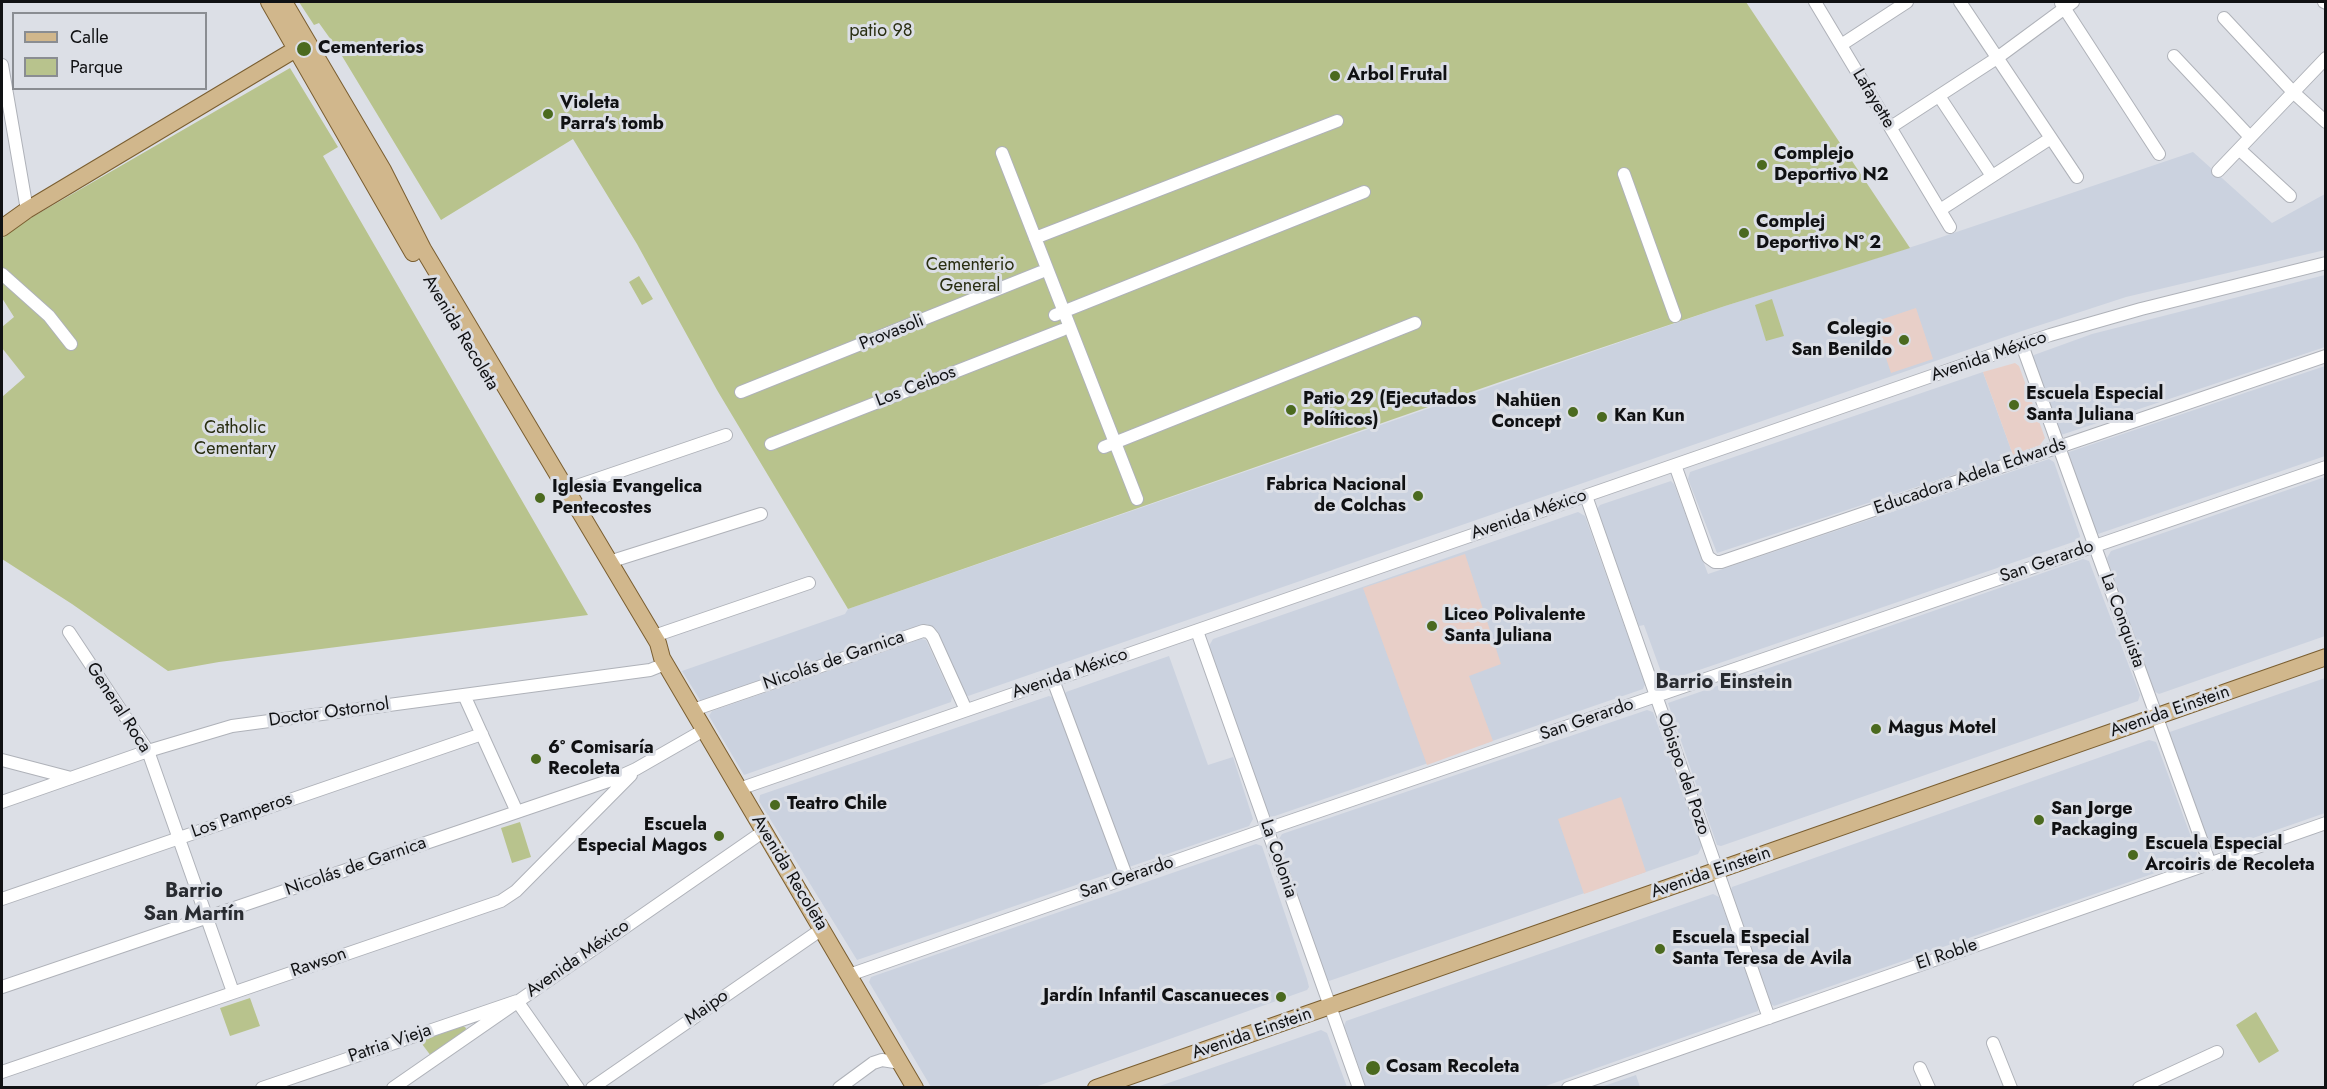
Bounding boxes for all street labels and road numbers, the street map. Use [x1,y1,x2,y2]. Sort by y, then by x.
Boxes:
street label: Lafayette [1847,65,1899,133]
street label: Avenida Recoleta [417,271,503,395]
street label: Provasoli [857,310,927,356]
street label: Avenida México [1928,327,2050,387]
street label: Los Ceibos [873,362,959,412]
street label: Educadora Adela Edwards [1871,434,2069,520]
street label: Avenida México [1468,485,1590,545]
street label: San Gerardo [1997,536,2097,588]
street label: La Conquista [2095,571,2149,671]
street label: Nicolás de Garnica [761,627,907,695]
street label: Avenida México [1009,644,1131,704]
street label: General Roca [81,659,155,757]
street label: Avenida Einstein [2107,681,2233,743]
street label: Doctor Ostornol [267,694,391,732]
street label: San Gerardo [1537,694,1637,746]
street label: Obispo del Pozo [1652,710,1714,838]
street label: Los Pamperos [189,789,295,843]
street label: Avenida Recoleta [746,811,832,935]
street label: La Colonia [1255,817,1301,901]
street label: Nicolás de Garnica [283,833,429,901]
street label: Avenida Einstein [1648,842,1774,904]
street label: San Gerardo [1077,852,1177,904]
street label: Avenida México [522,915,634,1003]
street label: El Roble [1914,935,1980,975]
street label: Rawson [288,943,350,983]
street label: Maipo [681,985,733,1031]
street label: Avenida Einstein [1189,1003,1315,1065]
street label: Patria Vieja [346,1020,434,1068]

